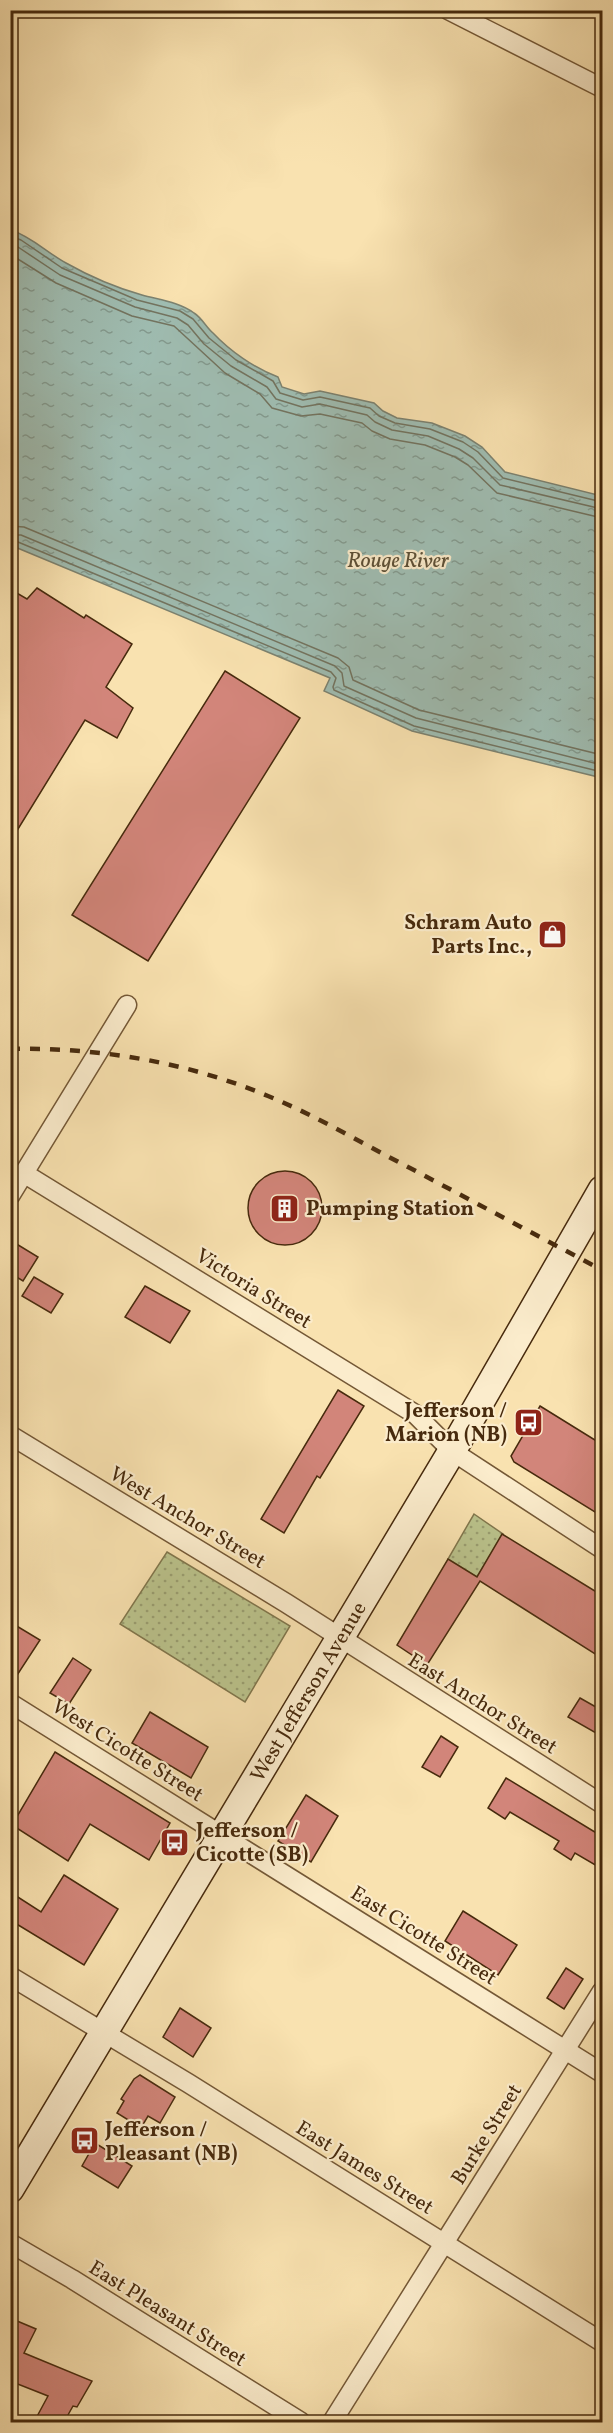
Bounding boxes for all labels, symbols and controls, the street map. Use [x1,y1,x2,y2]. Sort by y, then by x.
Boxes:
water label: Rouge River [347,546,450,577]
place label: Schram Auto Parts Inc., [404,909,532,962]
shop icon: Schram Auto Parts Inc., [537,918,569,950]
building icon: Pumping Station [269,1192,301,1224]
place label: Pumping Station [306,1195,474,1224]
street label: Victoria Street [189,1242,317,1337]
place label: Jefferson / Marion (NB) [385,1397,507,1450]
bus stop icon: Jefferson / Marion (NB) [512,1406,544,1438]
street label: West Anchor Street [104,1460,271,1577]
street label: West Jefferson Avenue [244,1597,374,1788]
street label: East Anchor Street [402,1647,563,1762]
street label: West Cicotte Street [46,1693,209,1810]
place label: Jefferson / Cicotte (SB) [195,1817,308,1870]
bus stop icon: Jefferson / Cicotte (SB) [159,1826,191,1858]
street label: East Cicotte Street [344,1880,502,1993]
street label: Burke Street [445,2079,530,2191]
street label: East James Street [290,2114,439,2222]
place label: Jefferson / Pleasant (NB) [104,2116,238,2169]
bus stop icon: Jefferson / Pleasant (NB) [68,2125,100,2157]
street label: East Pleasant Street [83,2254,252,2375]

